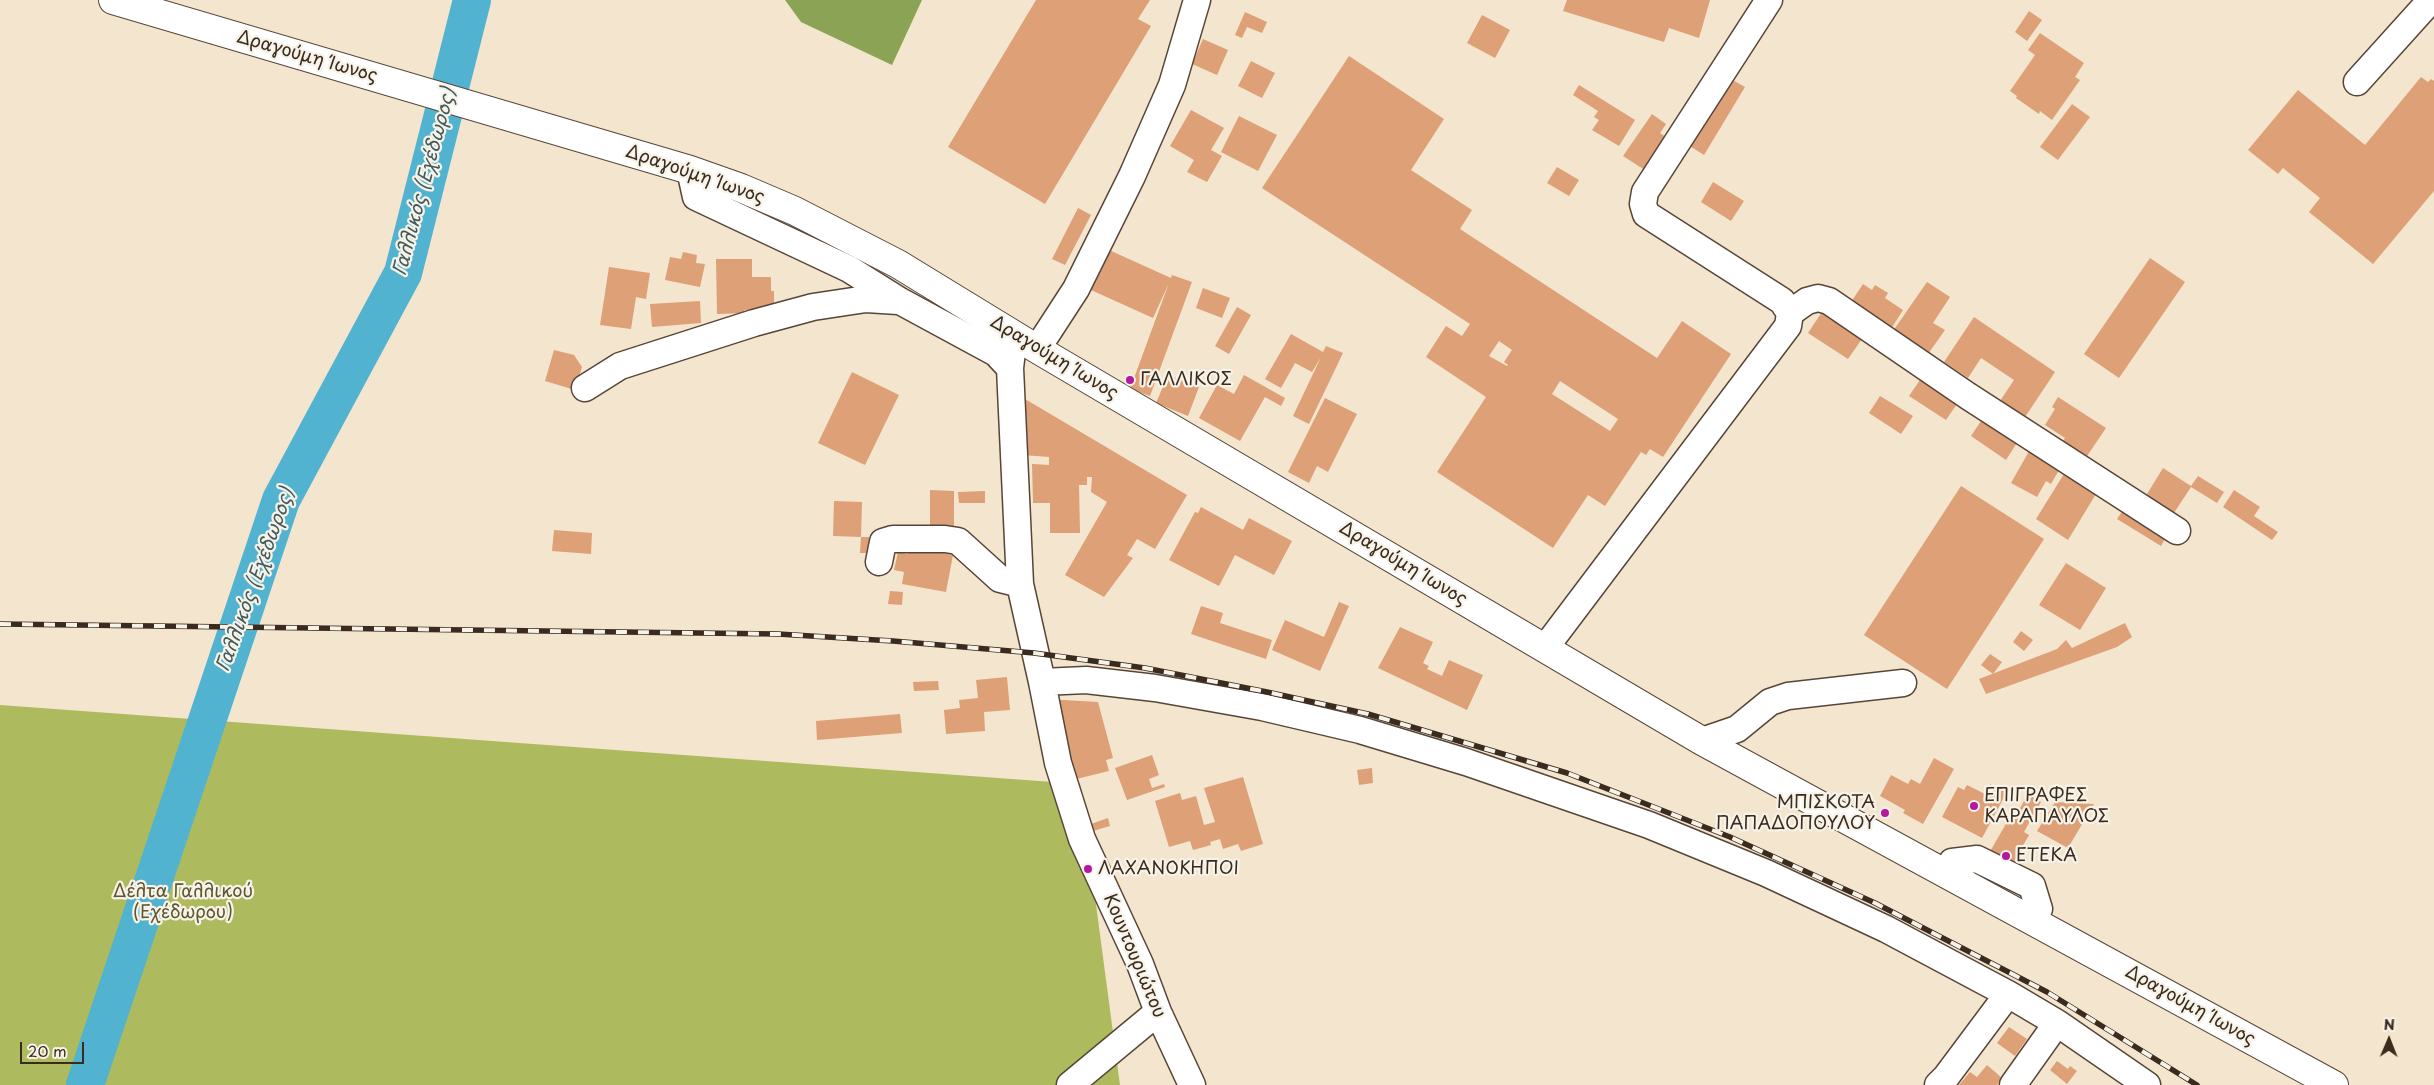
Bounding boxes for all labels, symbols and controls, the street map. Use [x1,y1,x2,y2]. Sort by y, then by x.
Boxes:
street label: Δραγούμη Ίωνος [234,27,380,87]
water label: Γαλλικός (Εχέδωρος) [389,86,461,278]
street label: Δραγούμη Ίωνος [623,141,767,209]
street label: Δραγούμη Ίωνος [986,311,1122,405]
place label: ΓΑΛΛΙΚΟΣ [1140,369,1232,391]
marker: ΓΑΛΛΙΚΟΣ [1124,374,1136,386]
water label: Γαλλικός (Εχέδωρος) [212,485,300,675]
street label: Δραγούμη Ίωνος [1335,517,1471,611]
place label: ΕΠΙΓΡΑΦΕΣ ΚΑΡΑΠΑΥΛΟΣ [1984,785,2109,828]
place label: ΜΠΙΣΚΟΤΑ ΠΑΠΑΔΟΠΟΥΛΟΥ [1716,792,1875,834]
marker: ΕΠΙΓΡΑΦΕΣ ΚΑΡΑΠΑΥΛΟΣ [1968,800,1980,812]
marker: ΜΠΙΣΚΟΤΑ ΠΑΠΑΔΟΠΟΥΛΟΥ [1879,807,1891,819]
place label: ΕΤΕΚΑ [2016,845,2077,867]
marker: ΕΤΕΚΑ [2000,850,2012,862]
place label: ΛΑΧΑΝΟΚΗΠΟΙ [1098,858,1239,880]
marker: ΛΑΧΑΝΟΚΗΠΟΙ [1082,863,1094,875]
park label: Δέλτα Γαλλικού (Εχέδωρου) [113,881,253,924]
street label: Κουντουριώτου [1098,891,1170,1021]
street label: Δραγούμη Ίωνος [2121,961,2259,1051]
text: N [2384,1014,2395,1035]
north arrow [2364,1015,2414,1065]
scale bar [22,1032,86,1064]
text: 20 m [28,1039,67,1062]

